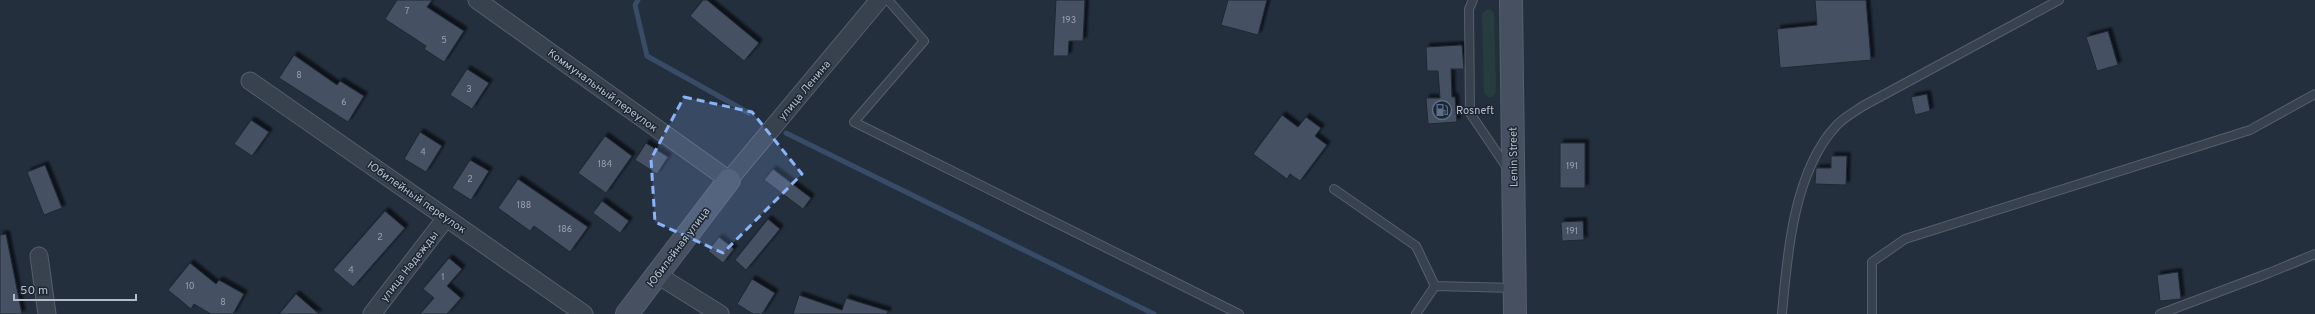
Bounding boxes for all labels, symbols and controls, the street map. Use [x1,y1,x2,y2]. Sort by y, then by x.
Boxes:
house number: 7 [405,6,410,17]
house number: 193 [1062,15,1076,26]
house number: 5 [441,35,447,46]
street label: Коммунальный переулок [545,46,660,136]
street label: улица Ленина [776,58,834,124]
house number: 8 [296,70,302,81]
house number: 3 [466,84,472,95]
house number: 6 [341,97,347,108]
fuel station icon: Rosneft [1431,99,1453,121]
place label: Rosneft [1456,104,1494,118]
street label: Lenin Street [1506,127,1522,187]
house number: 4 [420,147,426,158]
street label: Юбилейный переулок [364,158,469,237]
house number: 184 [598,159,613,170]
house number: 191 [1566,161,1578,172]
house number: 2 [467,174,473,185]
house number: 188 [517,200,531,211]
street label: Юбилейная улица [644,205,714,290]
house number: 186 [558,224,572,235]
house number: 191 [1566,226,1578,237]
street label: улица Надежды [378,228,442,305]
house number: 2 [377,232,383,243]
house number: 4 [348,265,354,276]
house number: 1 [441,272,445,283]
scale bar [14,276,136,302]
house number: 10 [185,281,195,292]
text: 50 m [20,283,48,299]
house number: 8 [220,297,226,308]

